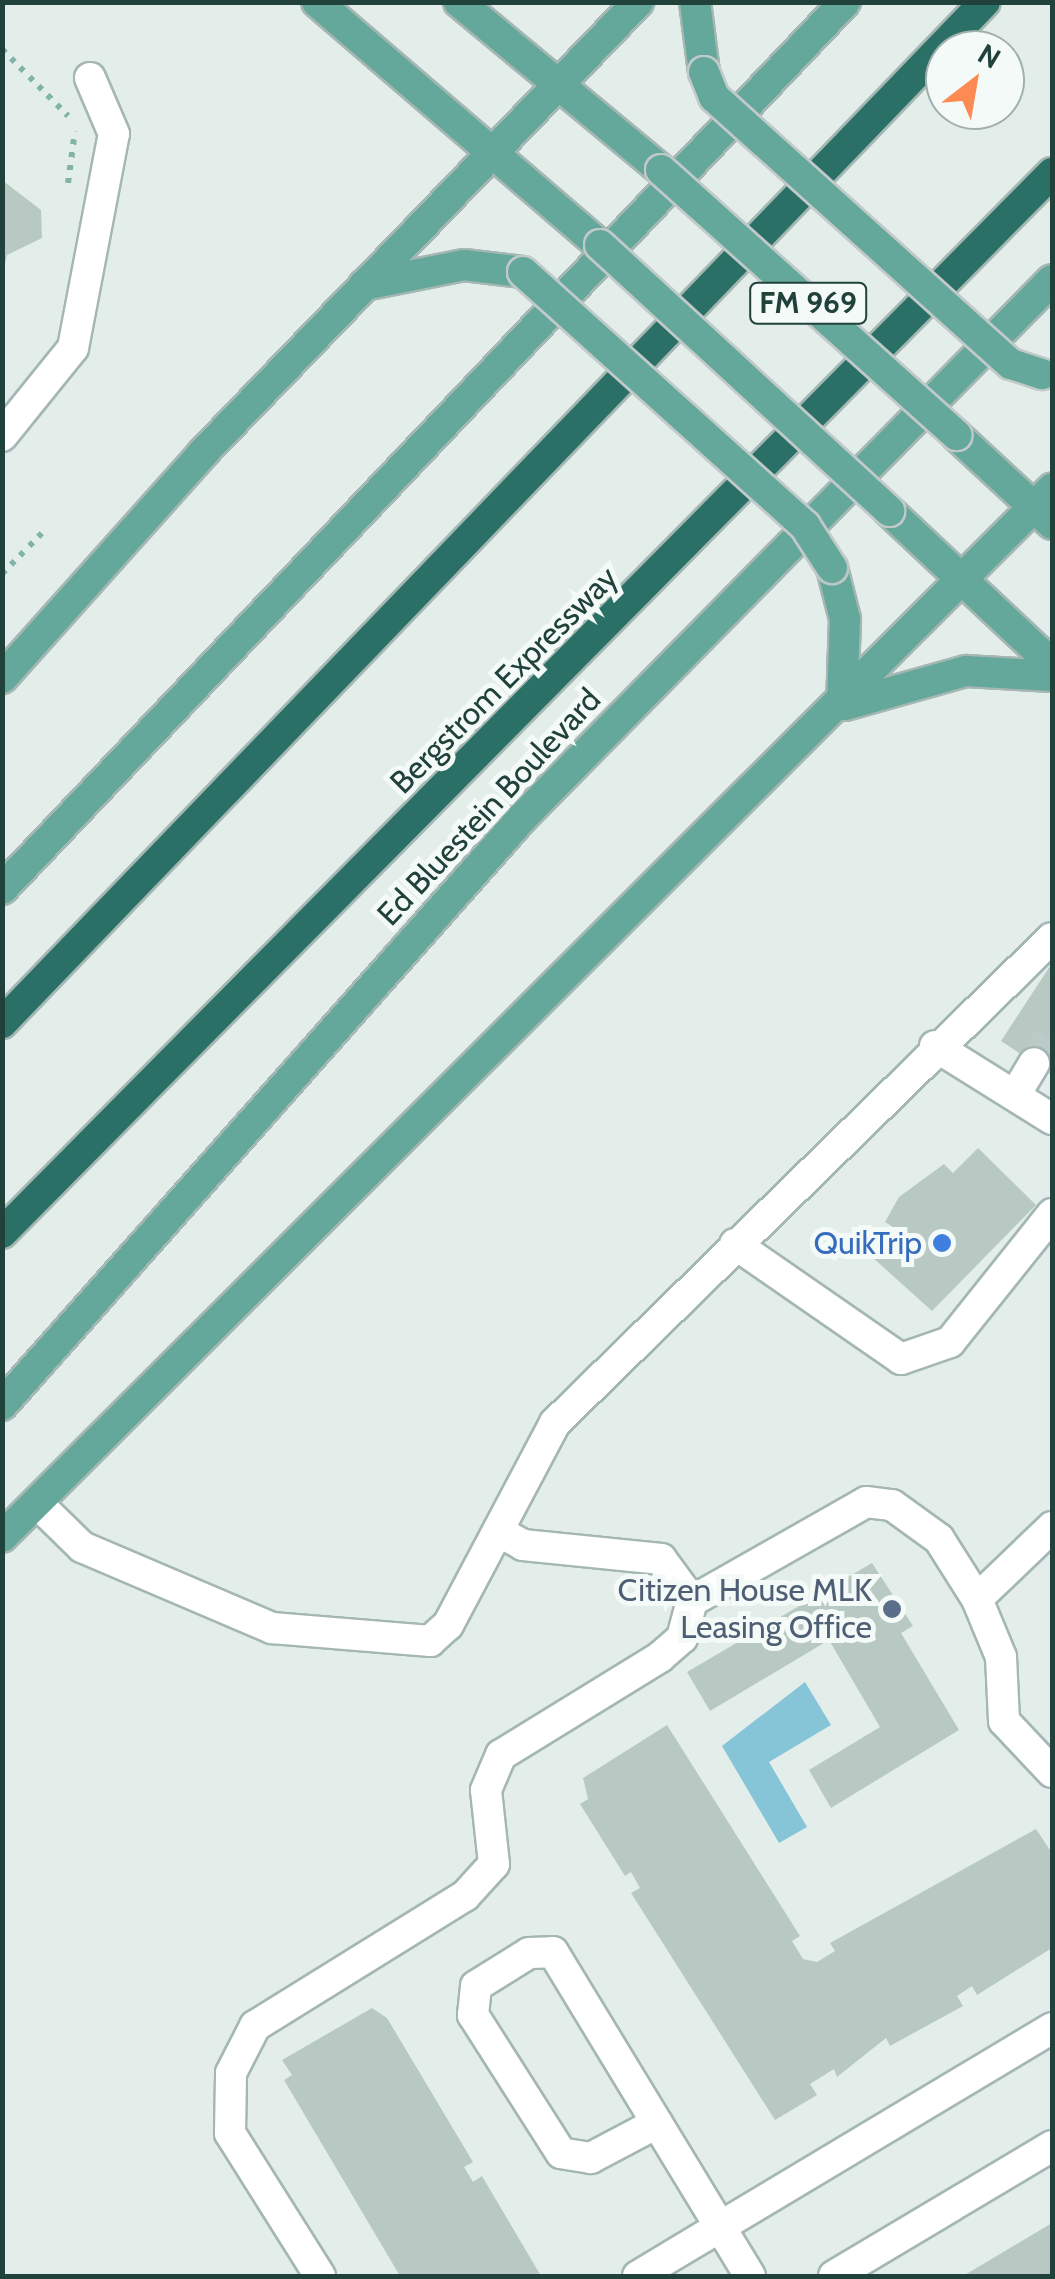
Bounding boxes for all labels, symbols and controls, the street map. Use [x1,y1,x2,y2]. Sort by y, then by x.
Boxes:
north arrow [925,30,1025,130]
text: N [972,36,1007,76]
road number: FM 969 [748,278,868,328]
street label: Bergstrom Expressway [383,559,625,801]
street label: Ed Bluestein Boulevard [369,681,609,933]
place label: QuikTrip [814,1224,922,1262]
marker: QuikTrip [931,1232,953,1254]
place label: Citizen House MLK Leasing Office [617,1572,872,1647]
marker: Citizen House MLK Leasing Office [881,1598,903,1620]

